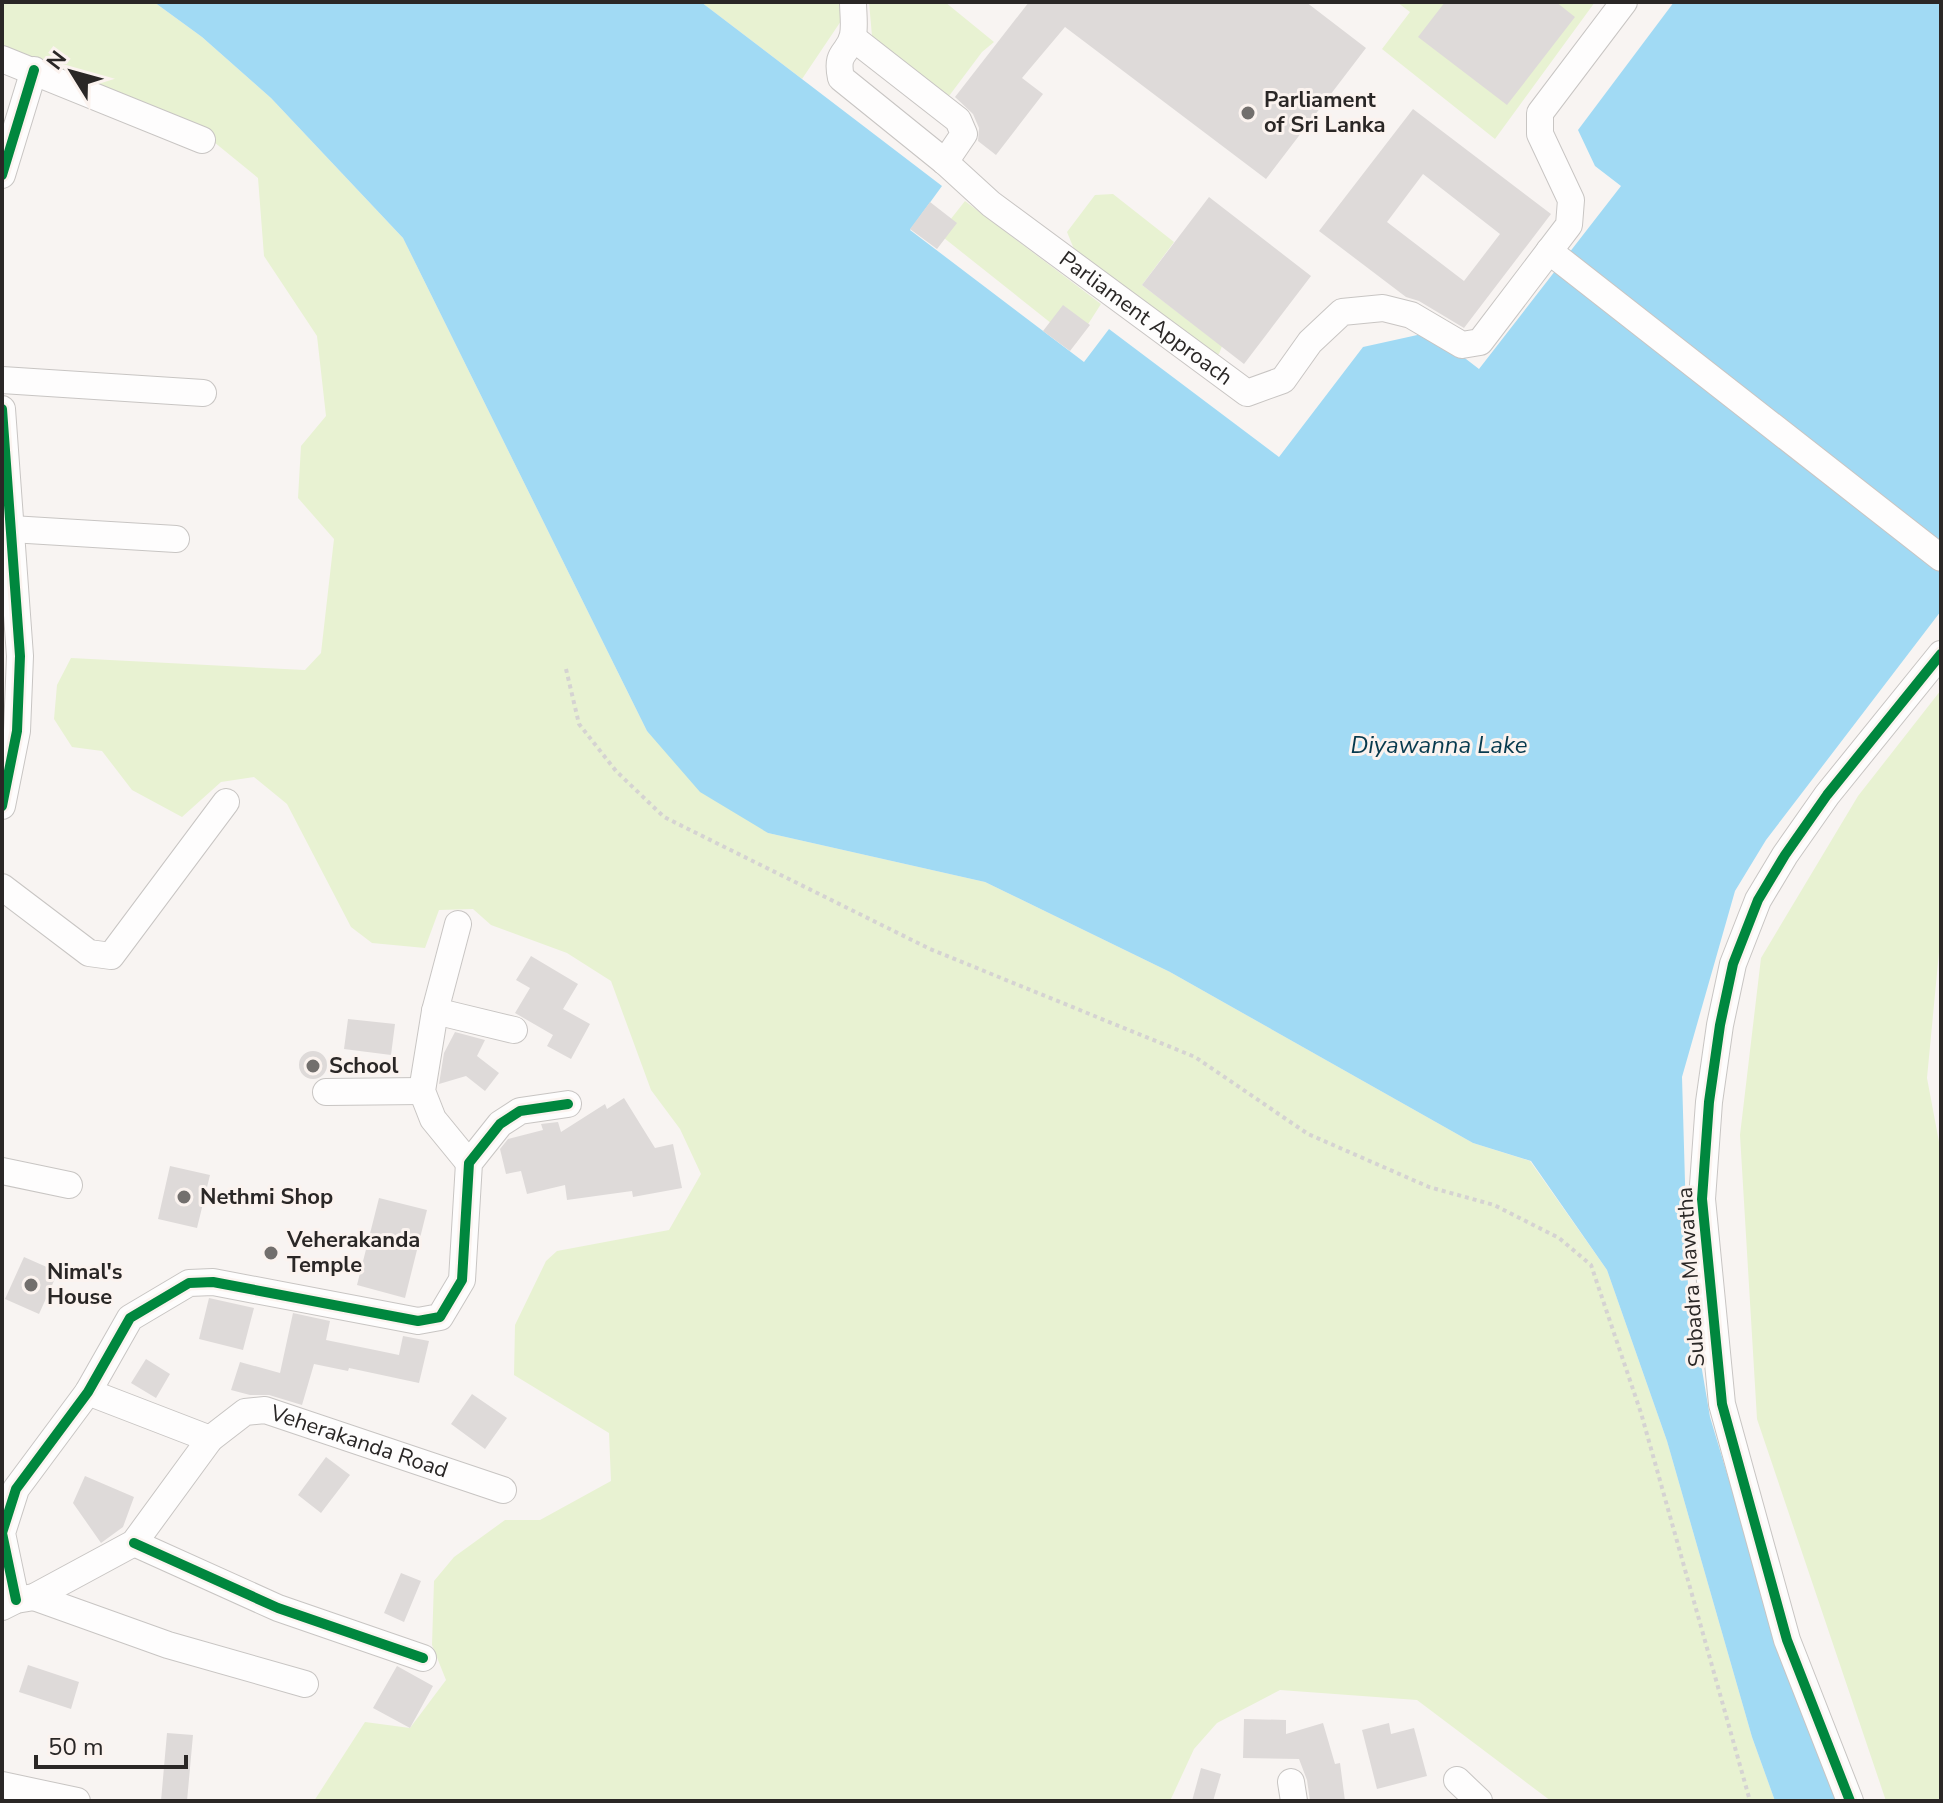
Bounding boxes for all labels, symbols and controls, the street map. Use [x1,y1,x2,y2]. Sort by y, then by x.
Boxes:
north arrow [32,32,112,112]
text: N [40,45,74,76]
place label: Parliament of Sri Lanka [1264,85,1386,140]
marker: Parliament of Sri Lanka [1239,104,1257,122]
street label: Parliament Approach [1053,244,1239,392]
water label: Diyawanna Lake [1350,729,1528,761]
place label: School [329,1051,399,1081]
marker: School [304,1057,322,1075]
place label: Nethmi Shop [200,1182,333,1212]
street label: Subadra Mawatha [1670,1186,1712,1368]
marker: Nethmi Shop [175,1188,193,1206]
place label: Veherakanda Temple [286,1225,420,1280]
marker: Veherakanda Temple [262,1244,280,1262]
place label: Nimal's House [47,1257,122,1312]
marker: Nimal's House [22,1276,40,1294]
street label: Veherakanda Road [265,1398,452,1485]
scale bar [36,1719,186,1769]
text: 50 m [48,1731,104,1763]

